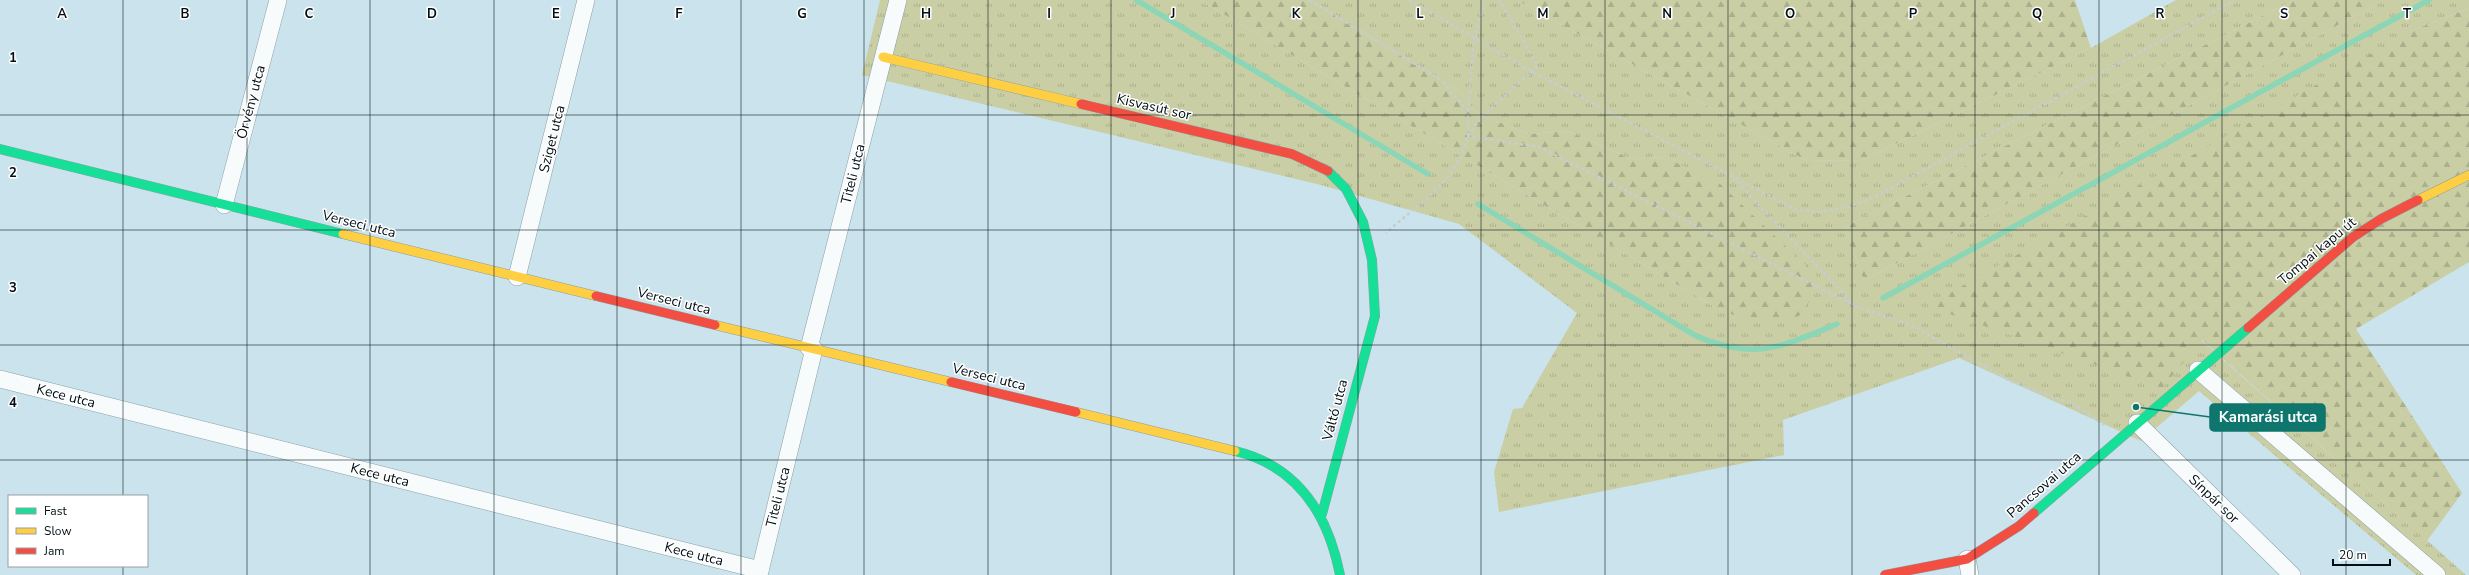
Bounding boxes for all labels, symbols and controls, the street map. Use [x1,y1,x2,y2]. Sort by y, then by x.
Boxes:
text: A [57,5,67,23]
text: B [181,5,190,23]
text: C [305,5,314,23]
text: D [427,5,437,23]
text: E [552,5,560,23]
text: F [675,5,683,23]
text: G [797,5,807,23]
text: H [921,5,931,23]
text: I [1047,5,1051,23]
text: J [1170,5,1175,23]
text: K [1292,5,1301,23]
text: L [1416,5,1424,23]
text: M [1537,5,1549,23]
text: N [1662,5,1672,23]
text: O [1785,5,1795,23]
text: P [1909,5,1918,23]
text: Q [2032,5,2042,23]
text: R [2156,5,2165,23]
text: S [2280,5,2288,23]
text: T [2403,5,2412,23]
text: 1 [9,49,17,67]
street label: Örvény utca [232,63,270,141]
street label: Kisvasút sor [1115,89,1193,125]
street label: Sziget utca [534,103,570,175]
street label: Titeli utca [836,142,870,206]
text: 2 [9,164,17,182]
street label: Verseci utca [319,205,398,242]
street label: Tompai kapu út [2274,213,2360,289]
text: 3 [9,279,17,297]
street label: Verseci utca [634,282,713,319]
street label: Verseci utca [949,358,1028,395]
street label: Váltó utca [1317,377,1352,444]
street label: Kece utca [35,380,97,412]
text: 4 [9,394,17,412]
callout: Kamarási utca [2210,404,2325,431]
text: Kamarási utca [2219,407,2317,427]
street label: Pancsovai utca [2003,447,2085,523]
street label: Kece utca [349,459,411,491]
street label: Titeli utca [761,465,795,529]
street label: Sínpár sor [2185,470,2243,528]
legend [8,495,148,567]
text: Fast [44,503,67,519]
text: Slow [44,523,72,539]
street label: Kece utca [663,538,725,570]
scale bar [2333,541,2390,567]
text: Jam [43,543,65,559]
text: 20 m [2339,547,2367,563]

